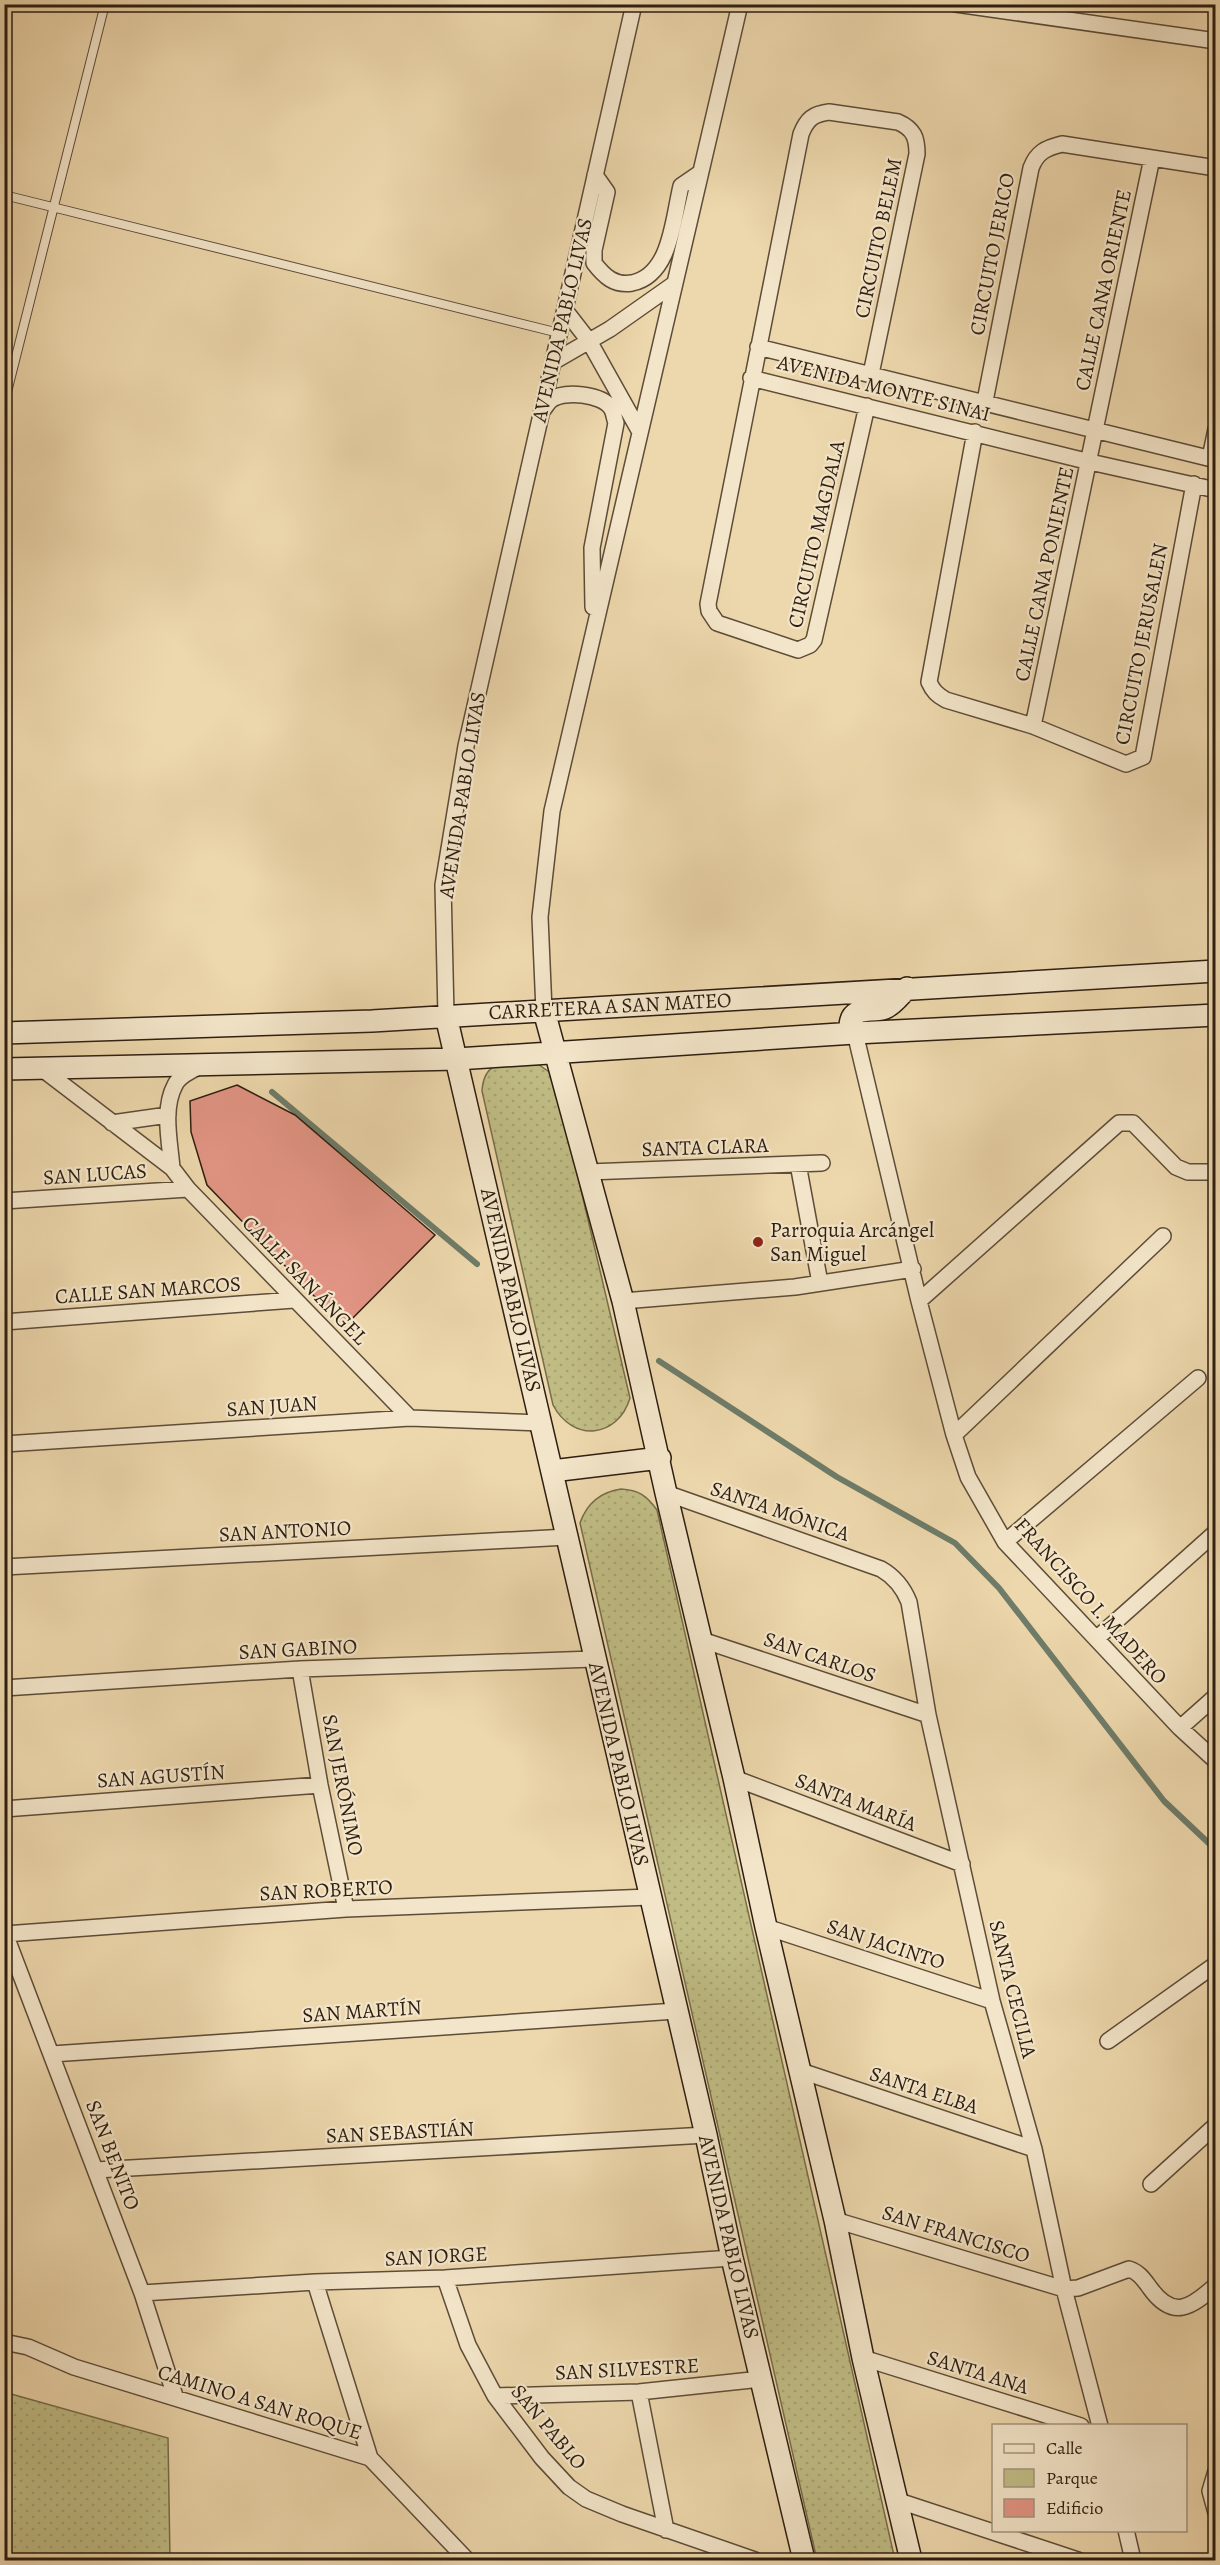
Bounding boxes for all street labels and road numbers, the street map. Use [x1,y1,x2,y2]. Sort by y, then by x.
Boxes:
street label: CIRCUITO BELEM [847,155,909,321]
street label: CIRCUITO JERICO [963,170,1021,338]
street label: CALLE CANA ORIENTE [1068,187,1138,393]
street label: AVENIDA PABLO LIVAS [525,215,599,426]
street label: AVENIDA MONTE SINAI [774,348,993,428]
street label: CIRCUITO MAGDALA [781,437,851,631]
street label: CALLE CANA PONIENTE [1008,464,1080,684]
street label: CIRCUITO JERUSALEN [1108,541,1174,747]
street label: AVENIDA PABLO LIVAS [432,690,492,901]
street label: CARRETERA A SAN MATEO [488,986,732,1026]
street label: SANTA CLARA [641,1131,770,1163]
street label: SAN LUCAS [42,1156,148,1192]
street label: AVENIDA PABLO LIVAS [474,1184,548,1395]
street label: CALLE SAN ÁNGEL [236,1209,374,1351]
street label: CALLE SAN MARCOS [54,1270,242,1310]
street label: SAN JUAN [226,1389,318,1423]
street label: SANTA MÓNICA [707,1474,854,1548]
street label: FRANCISCO I. MADERO [1008,1511,1174,1691]
street label: SAN ANTONIO [218,1514,352,1548]
street label: SAN CARLOS [760,1625,880,1689]
street label: SAN GABINO [238,1632,358,1666]
street label: AVENIDA PABLO LIVAS [582,1658,656,1869]
street label: SAN JERÓNIMO [316,1712,370,1858]
street label: SAN AGUSTÍN [96,1758,226,1794]
street label: SANTA MARÍA [791,1766,921,1838]
street label: SAN ROBERTO [259,1873,393,1907]
street label: SAN JACINTO [823,1912,949,1976]
street label: SANTA CECILIA [982,1917,1044,2062]
street label: SAN MARTÍN [301,1993,423,2029]
street label: SANTA ELBA [866,2059,983,2121]
street label: SAN BENITO [79,2096,147,2214]
street label: SAN SEBASTIÁN [325,2114,475,2150]
street label: AVENIDA PABLO LIVAS [692,2131,766,2342]
street label: SAN FRANCISCO [879,2198,1033,2270]
street label: SAN JORGE [384,2239,488,2273]
street label: SANTA ANA [924,2343,1033,2401]
street label: SAN SILVESTRE [554,2351,700,2387]
street label: CAMINO A SAN ROQUE [154,2358,366,2446]
street label: SAN PABLO [505,2378,593,2476]

